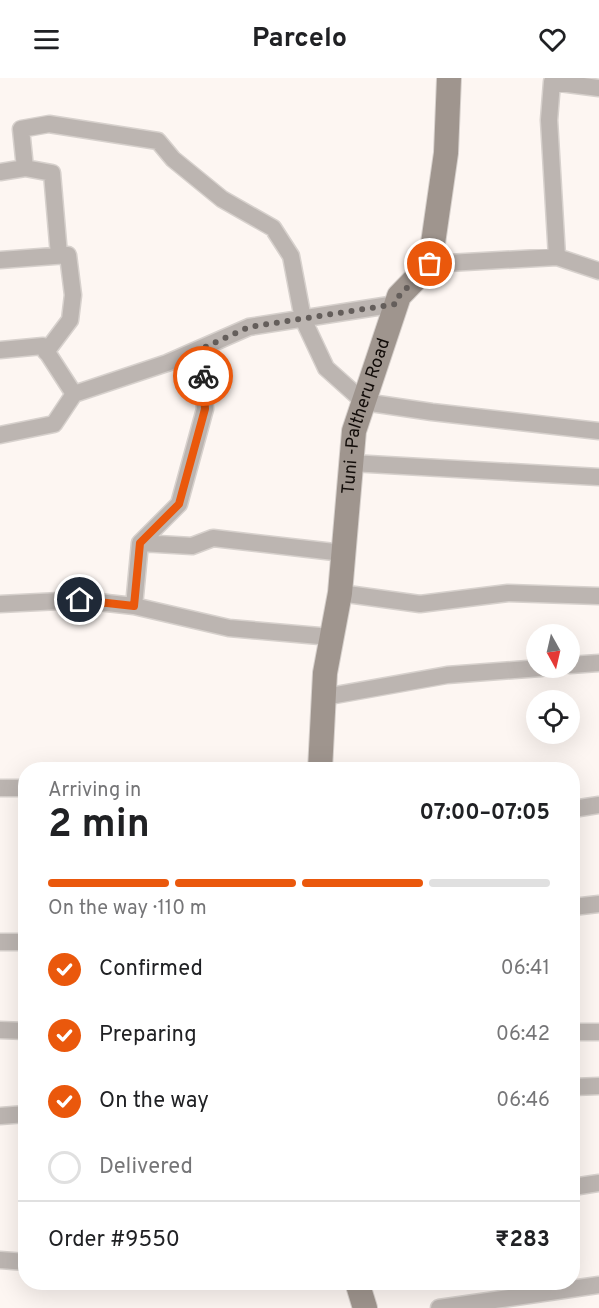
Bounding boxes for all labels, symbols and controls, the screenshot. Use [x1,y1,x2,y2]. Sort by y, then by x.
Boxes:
text: Parcelo [252,22,347,56]
icon: menu [30,23,63,56]
icon: heart [536,23,569,56]
pin [404,238,455,289]
icon: bag [413,247,446,280]
street label: Tuni -Paltheru Road [337,335,396,495]
courier [173,346,233,406]
icon: bike [187,360,220,393]
pin [54,574,105,625]
icon: home [63,583,96,616]
north arrow [526,624,580,678]
map controls [526,624,580,744]
button: locate [526,690,580,744]
text: Arriving in [48,778,141,804]
text: 07:00–07:05 [420,800,550,827]
text: 2 min [48,802,150,851]
text: On the way · 110 m [48,896,207,922]
icon: check [48,953,81,986]
text: Confirmed [99,956,203,983]
text: 06:41 [501,956,550,982]
icon: check [48,1019,81,1052]
text: Preparing [99,1022,197,1049]
text: 06:42 [496,1022,550,1048]
icon: check [48,1085,81,1118]
text: On the way [99,1088,209,1115]
text: 06:46 [496,1088,550,1114]
text: Delivered [99,1154,193,1181]
text: Order #9550 [48,1227,180,1254]
text: ₹283 [495,1227,550,1254]

